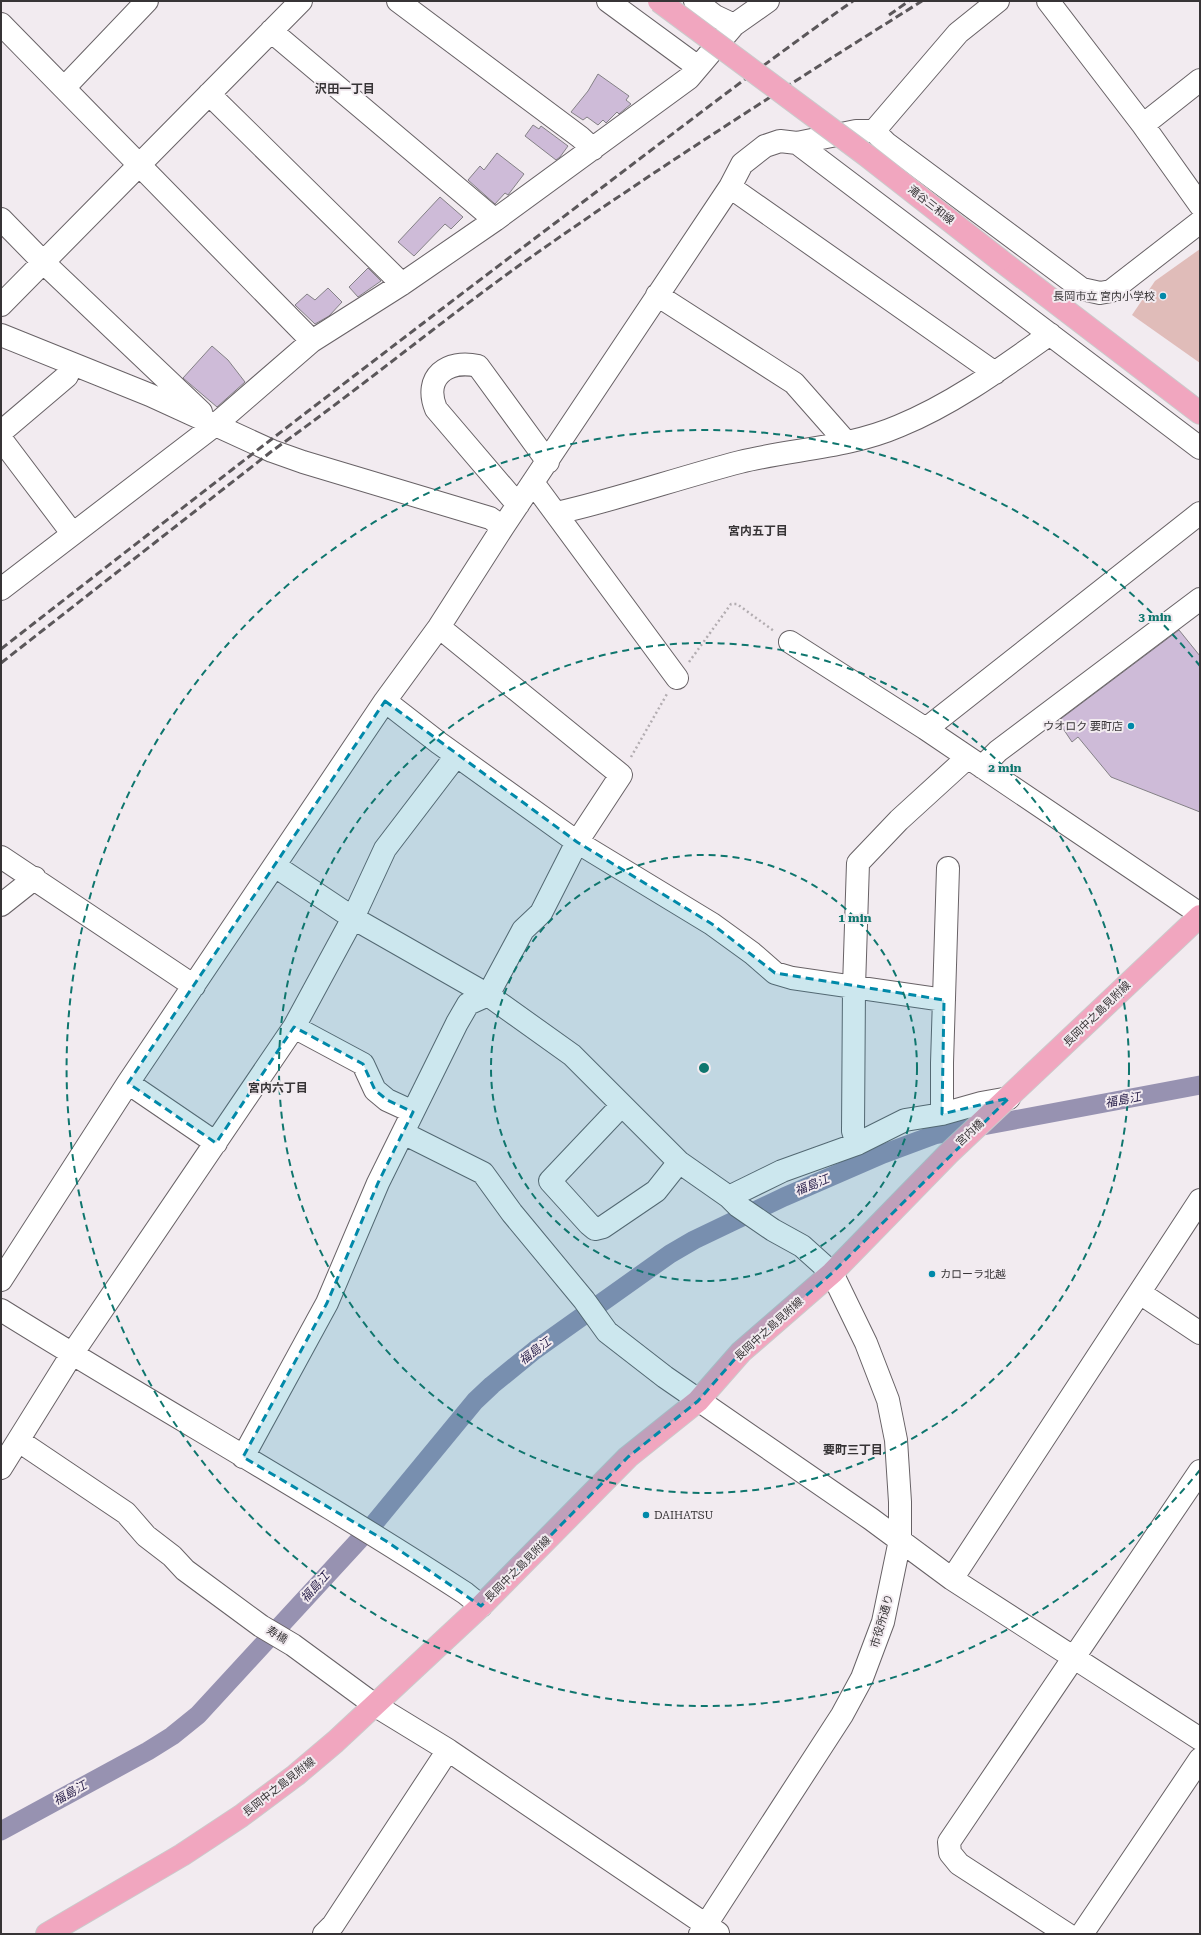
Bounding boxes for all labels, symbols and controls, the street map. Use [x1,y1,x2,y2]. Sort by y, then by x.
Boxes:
district label: 沢田一丁目 [315,82,375,96]
street label: 滝谷三和線 [905,183,957,227]
place label: 長岡市立 宮内小学校 [1053,290,1155,303]
marker: 長岡市立 宮内小学校 [1158,291,1168,301]
district label: 宮内五丁目 [728,524,788,538]
text: 3 min [1138,610,1172,624]
place label: ウオロク 要町店 [1043,720,1123,733]
marker: ウオロク 要町店 [1126,721,1136,731]
text: 2 min [988,761,1022,775]
text: 1 min [838,911,872,925]
street label: 長岡中之島見附線 [1061,979,1133,1049]
centre of rings [697,1061,711,1075]
district label: 宮内六丁目 [248,1081,308,1095]
water label: 福島江 [1104,1089,1144,1110]
street label: 宮内橋 [953,1117,987,1149]
water label: 福島江 [793,1171,833,1198]
place label: カローラ北越 [940,1268,1006,1281]
marker: カローラ北越 [927,1269,937,1279]
street label: 長岡中之島見附線 [732,1295,806,1363]
water label: 福島江 [516,1333,555,1367]
district label: 要町三丁目 [823,1443,883,1457]
place label: DAIHATSU [654,1509,714,1522]
marker: DAIHATSU [641,1510,651,1520]
street label: 長岡中之島見附線 [482,1533,554,1605]
water label: 福島江 [298,1567,334,1605]
street label: 市役所通り [868,1593,896,1649]
street label: 寿橋 [264,1624,290,1646]
street label: 長岡中之島見附線 [240,1755,318,1819]
water label: 福島江 [51,1777,91,1808]

